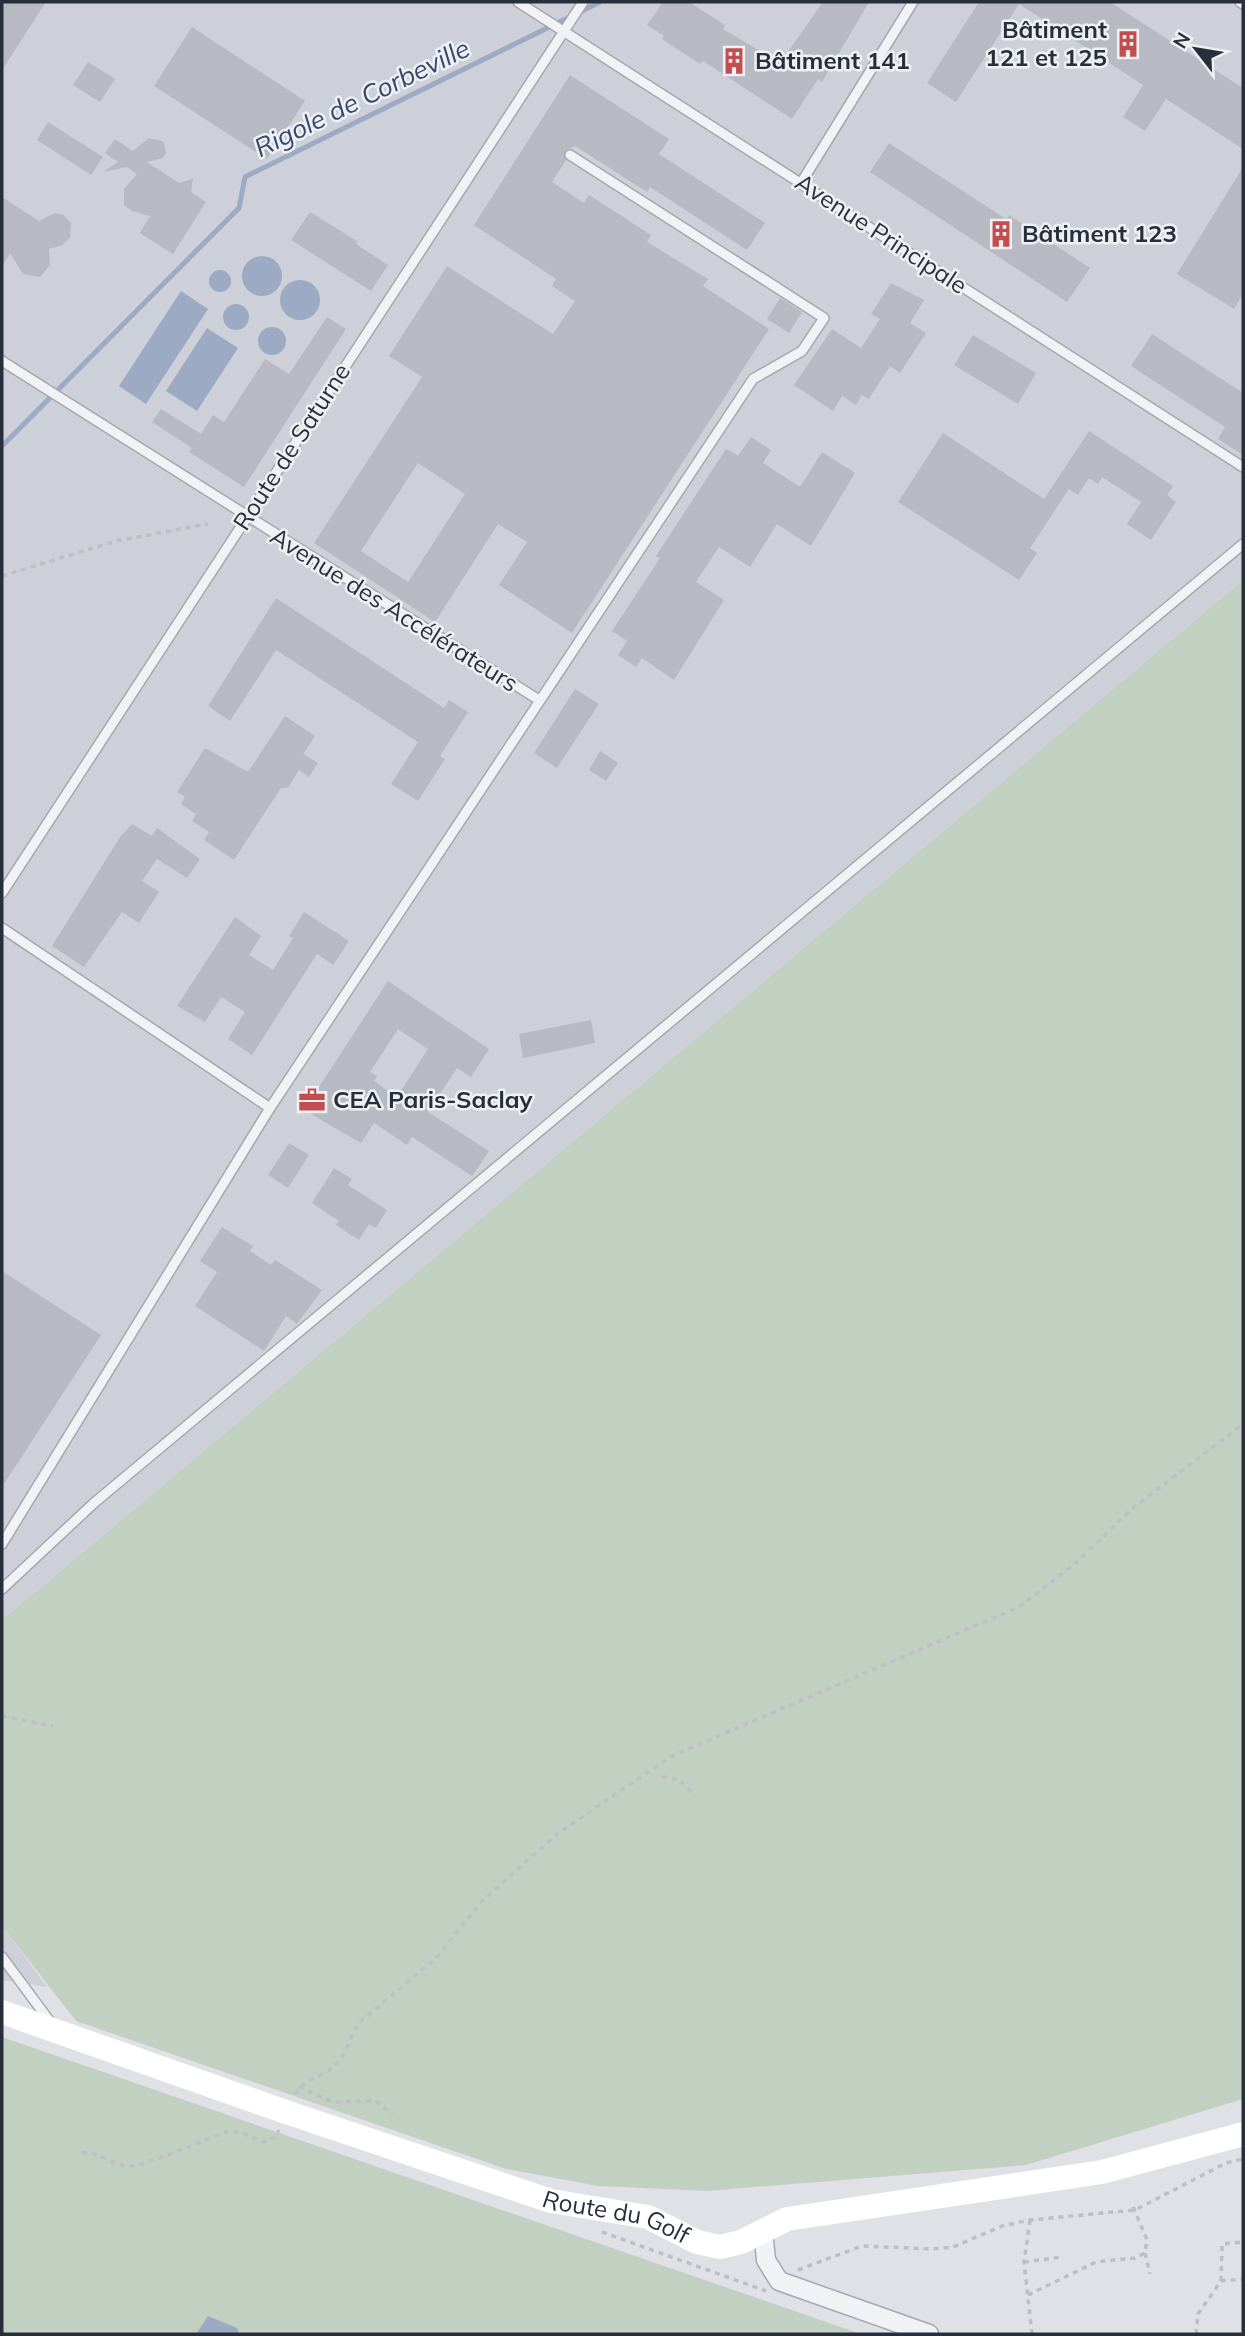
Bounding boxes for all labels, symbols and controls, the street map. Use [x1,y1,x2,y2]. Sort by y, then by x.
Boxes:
place label: Bâtiment 121 et 125 [985,14,1107,72]
north arrow [1161,14,1231,84]
text: N [1167,28,1195,53]
building icon: Bâtiment 121 et 125 [1113,29,1143,59]
water label: Rigole de Corbeville [249,31,475,164]
place label: Bâtiment 141 [755,45,910,75]
building icon: Bâtiment 141 [719,46,749,76]
street label: Avenue Principale [790,166,973,300]
place label: Bâtiment 123 [1022,218,1177,248]
building icon: Bâtiment 123 [986,219,1016,249]
street label: Route de Saturne [226,358,356,535]
street label: Avenue des Accélérateurs [265,520,524,698]
place label: CEA Paris-Saclay [333,1084,534,1114]
office icon: CEA Paris-Saclay [297,1085,327,1115]
street label: Route du Golf [539,2183,696,2250]

